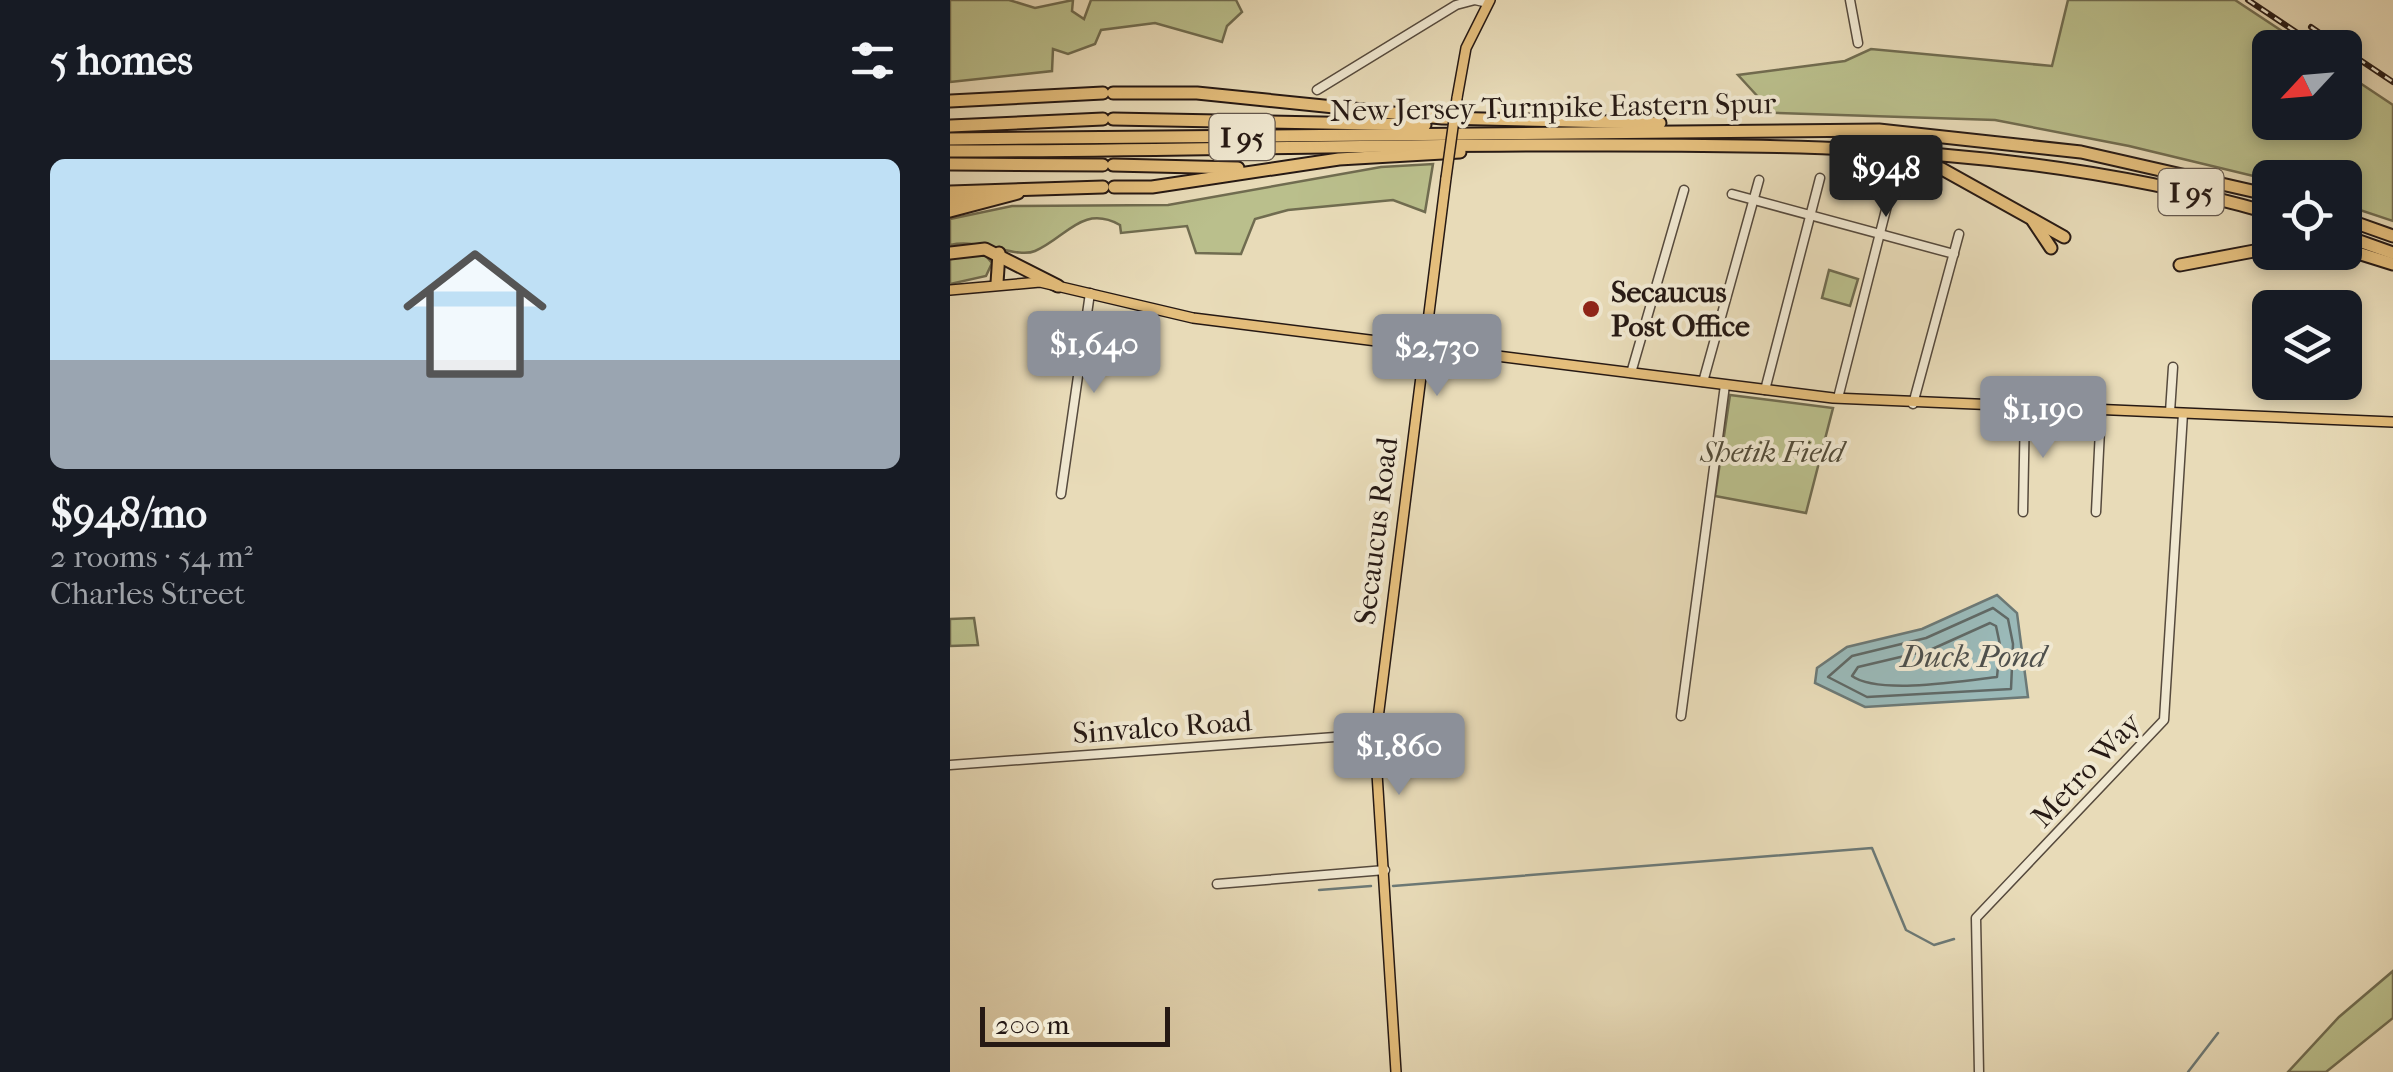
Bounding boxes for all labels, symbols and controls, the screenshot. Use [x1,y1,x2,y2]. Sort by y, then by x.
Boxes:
north arrow [2252,30,2362,140]
map controls [2252,30,2362,400]
icon: filters [845,33,900,88]
text: 5 homes [50,36,193,85]
street label: New Jersey Turnpike Eastern Spur [1330,86,1777,129]
road number: I 95 [1210,114,1274,160]
pin: $948 [1827,135,1945,220]
text: $948 [1851,149,1921,186]
button: locate [2252,160,2362,270]
road number: I 95 [2158,169,2224,215]
icon: home [385,224,565,404]
place label: Secaucus Post Office [1611,275,1750,344]
button: layers [2252,290,2362,400]
marker: Secaucus Post Office [1580,298,1602,320]
pin: $1,640 [1013,311,1175,396]
pin: $2,730 [1356,314,1518,399]
text: $1,640 [1049,325,1139,362]
text: $2,730 [1394,328,1480,365]
pin: $1,190 [1962,376,2124,461]
text: $1,190 [2002,390,2084,427]
street label: Secaucus Road [1348,435,1405,627]
park label: Shetik Field [1699,435,1848,470]
text: $948/mo [50,489,207,538]
text: 2 rooms · 54 m² [50,538,253,575]
text: Charles Street [50,575,245,612]
water label: Duck Pond [1898,638,2049,675]
street label: Sinvalco Road [1071,704,1253,751]
street label: Metro Way [2025,705,2149,835]
pin: $1,860 [1318,713,1480,798]
text: $1,860 [1356,727,1442,764]
scale bar [980,1002,1170,1046]
text: 200 m [995,1008,1070,1041]

